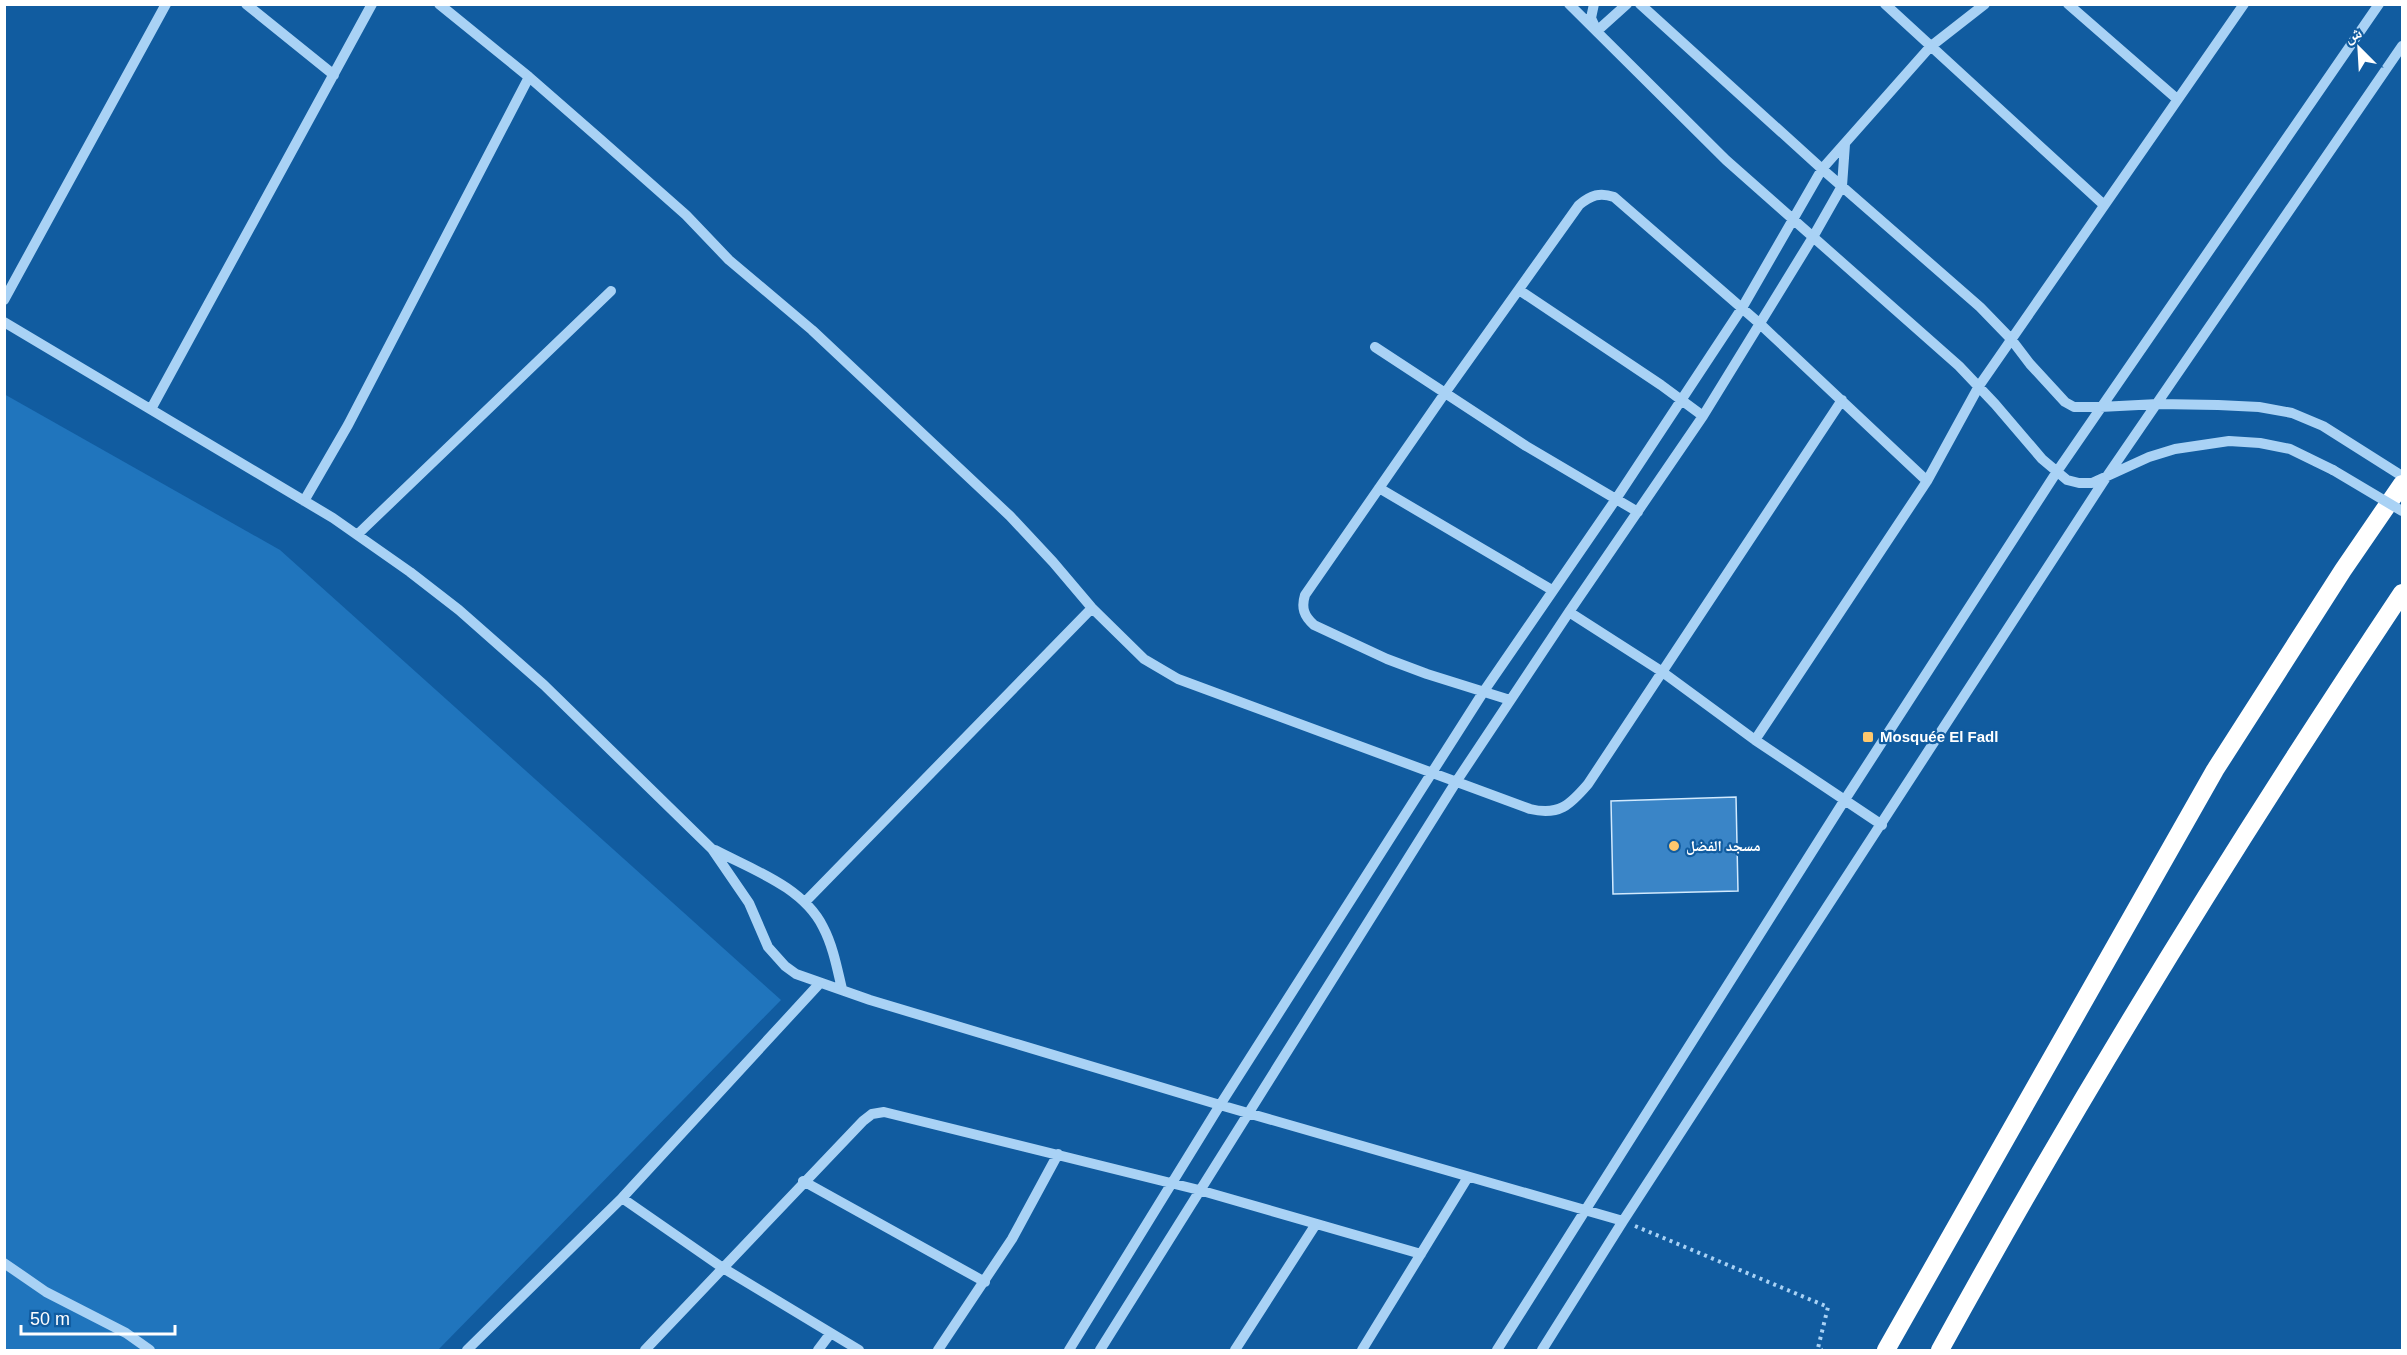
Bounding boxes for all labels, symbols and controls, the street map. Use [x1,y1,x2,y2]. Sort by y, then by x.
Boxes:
north arrow [2329,18,2389,78]
text: ش [2342,24,2365,47]
place label: Mosquée El Fadl [1880,728,1998,745]
marker: Mosquée El Fadl [1861,730,1875,744]
place label: مسجد الفضل [1686,837,1761,855]
marker: مسجد الفضل [1667,839,1681,853]
scale bar [21,1298,176,1336]
text: 50 m [30,1309,70,1329]

